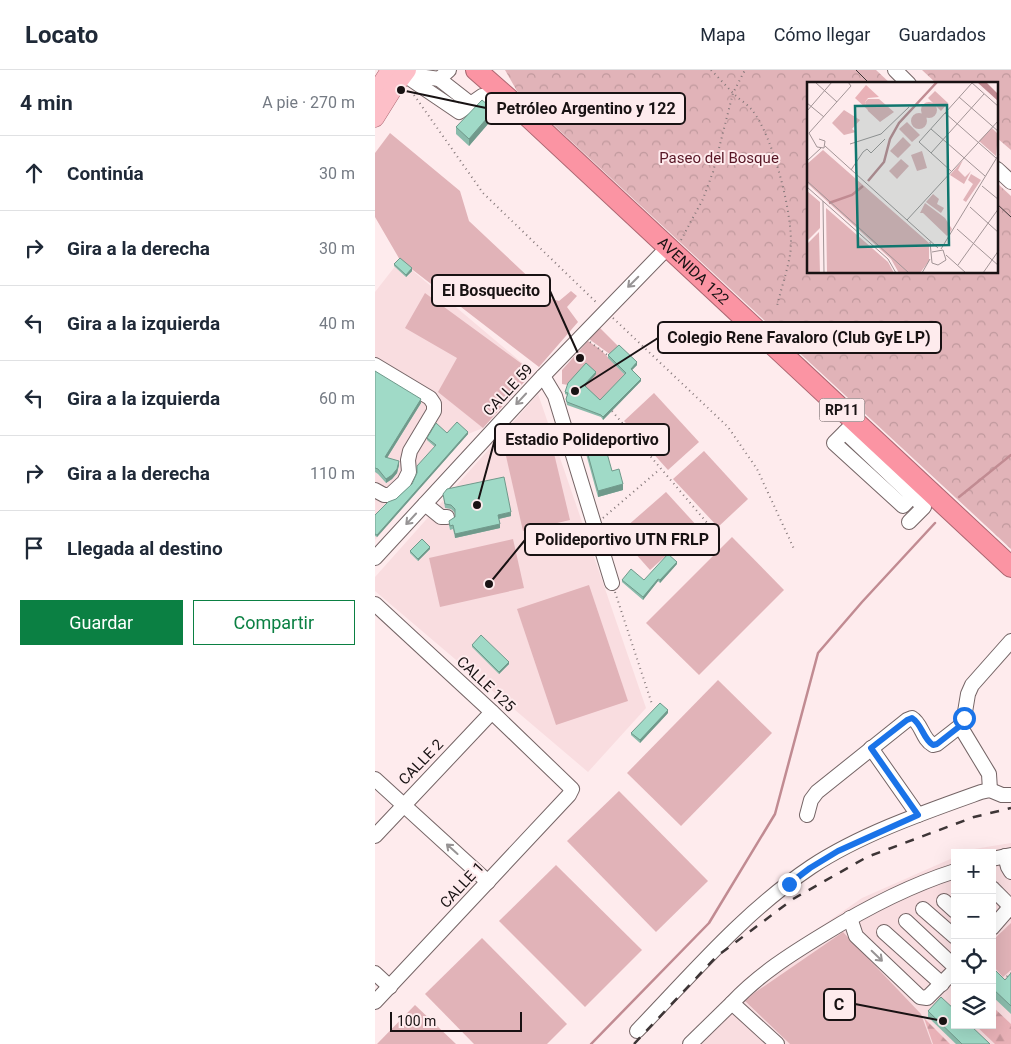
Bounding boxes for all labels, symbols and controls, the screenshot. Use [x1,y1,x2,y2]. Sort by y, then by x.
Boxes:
text: Locato [25,21,98,49]
text: Mapa [700,24,746,45]
text: Cómo llegar [774,24,870,45]
text: Guardados [898,24,986,45]
inset map [807,82,999,274]
text: 4 min [20,91,73,115]
text: A pie · 270 m [262,93,355,112]
callout: Petróleo Argentino y 122 [486,93,685,124]
text: Petróleo Argentino y 122 [496,99,676,118]
park label: Paseo del Bosque [659,149,779,167]
icon: ahead [20,159,48,187]
text: Continúa [67,162,144,185]
text: 30 m [319,164,355,183]
street label: AVENIDA 122 [654,233,733,308]
icon: right [20,234,48,262]
text: Gira a la derecha [67,237,210,260]
text: 30 m [319,239,355,258]
callout: El Bosquecito [432,275,550,306]
one-way arrow [627,276,640,288]
text: El Bosquecito [442,281,540,300]
icon: left [20,309,48,337]
text: Gira a la izquierda [67,312,220,335]
text: 40 m [319,314,355,333]
callout: Colegio Rene Favaloro (Club GyE LP) [658,322,941,353]
text: Colegio Rene Favaloro (Club GyE LP) [667,328,931,347]
street label: CALLE 59 [479,360,537,420]
icon: left [20,384,48,412]
text: Gira a la izquierda [67,387,220,410]
text: 60 m [319,389,355,408]
one-way arrow [515,393,527,406]
road number: RP11 [819,398,865,422]
callout: Estadio Polideportivo [495,424,669,455]
text: Estadio Polideportivo [505,430,659,449]
icon: right [20,459,48,487]
text: Gira a la derecha [67,462,210,485]
text: 110 m [310,464,355,483]
one-way arrow [405,512,417,525]
callout: Polideportivo UTN FRLP [525,524,719,555]
text: Polideportivo UTN FRLP [535,530,709,549]
icon: arrive [20,534,48,562]
text: Llegada al destino [67,537,223,560]
button: Guardar [20,600,183,645]
button: Compartir [193,600,355,645]
street label: CALLE 125 [453,652,519,716]
route start [953,707,976,730]
street label: CALLE 2 [395,735,447,789]
one-way arrow [445,843,458,855]
map controls [951,849,996,1029]
button: + [951,849,996,894]
street label: CALLE 1 [436,858,488,912]
route end [778,873,801,896]
button: − [951,894,996,939]
button: locate [951,939,996,984]
one-way arrow [871,950,884,962]
button: layers [951,984,996,1029]
callout: C [824,989,855,1020]
text: C [834,995,844,1014]
scale bar [390,1009,523,1032]
text: 100 m [397,1013,436,1029]

